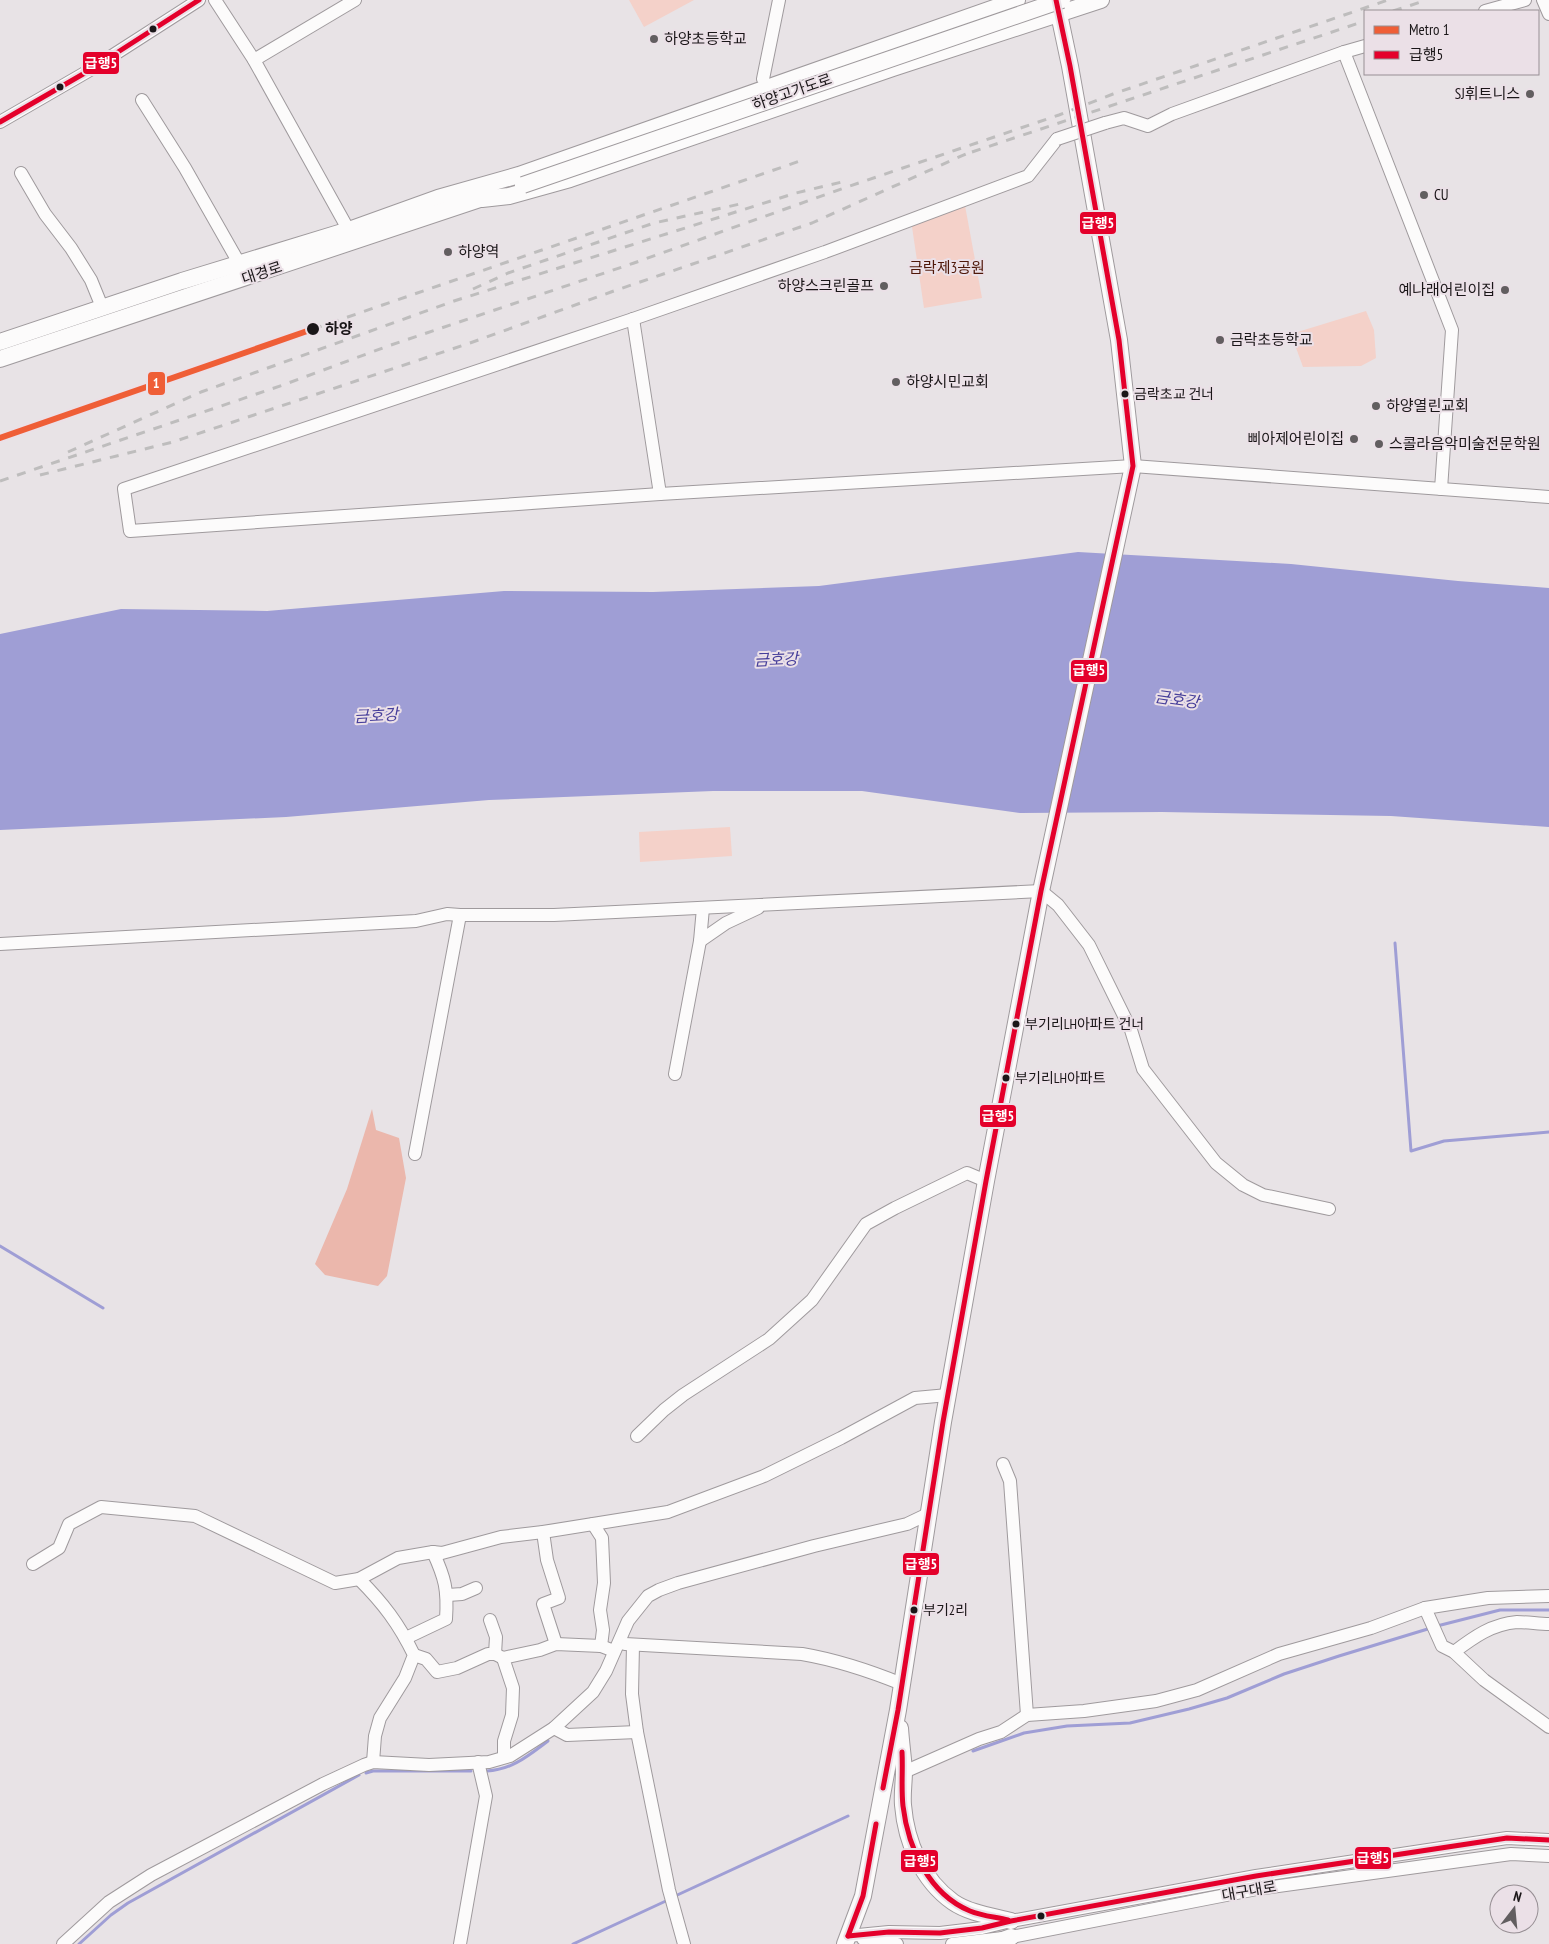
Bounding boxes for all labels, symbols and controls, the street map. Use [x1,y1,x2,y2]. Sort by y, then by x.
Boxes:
legend [1364,10,1539,75]
text: Metro 1 [1409,20,1449,39]
unlabelled marker [148,24,158,34]
place label: 하양초등학교 [664,29,747,48]
marker: 하양초등학교 [648,33,660,45]
text: 급행5 [1409,45,1443,64]
line badge: 급행5 [82,51,120,75]
text: 급행5 [85,54,117,72]
street label: 하양고가도로 [750,69,834,114]
unlabelled marker [55,82,65,92]
place label: SJ휘트니스 [1455,84,1520,103]
marker: SJ휘트니스 [1524,88,1536,100]
place label: CU [1434,185,1449,204]
marker: CU [1418,189,1430,201]
line badge: 급행5 [1079,211,1117,235]
text: 급행5 [1082,214,1114,232]
place label: 하양역 [458,242,499,261]
marker: 하양역 [442,246,454,258]
street label: 대경로 [239,257,284,288]
park label: 금락제3공원 [909,258,985,277]
place label: 하양스크린골프 [777,276,874,295]
marker: 하양스크린골프 [878,280,890,292]
place label: 예나래어린이집 [1398,280,1495,299]
marker: 예나래어린이집 [1499,284,1511,296]
place label: 하양 [325,319,353,338]
marker: 하양 [305,321,321,337]
place label: 금락초등학교 [1230,330,1313,349]
marker: 금락초등학교 [1214,334,1226,346]
line badge: 1 [147,371,166,396]
place label: 하양시민교회 [906,372,989,391]
text: 1 [153,374,159,392]
marker: 하양시민교회 [890,376,902,388]
place label: 금락초교 건너 [1134,385,1214,403]
marker: 금락초교 건너 [1120,389,1130,399]
place label: 하양열린교회 [1386,396,1469,415]
marker: 하양열린교회 [1370,400,1382,412]
place label: 삐아제어린이집 [1247,429,1344,448]
marker: 삐아제어린이집 [1348,433,1360,445]
place label: 스콜라음악미술전문학원 [1389,434,1541,453]
marker: 스콜라음악미술전문학원 [1373,438,1385,450]
water label: 금호강 [754,648,801,670]
line badge: 급행5 [1070,659,1108,683]
text: 급행5 [1073,661,1105,679]
water label: 금호강 [1154,686,1203,712]
water label: 금호강 [353,704,401,726]
place label: 부기리LH아파트 건너 [1025,1015,1144,1033]
marker: 부기리LH아파트 건너 [1011,1019,1021,1029]
place label: 부기리LH아파트 [1015,1069,1106,1087]
marker: 부기리LH아파트 [1001,1073,1011,1083]
line badge: 급행5 [979,1104,1017,1128]
text: 급행5 [982,1107,1014,1125]
line badge: 급행5 [902,1552,940,1576]
text: 급행5 [905,1555,937,1573]
place label: 부기2리 [923,1601,968,1619]
marker: 부기2리 [909,1605,919,1615]
line badge: 급행5 [1354,1846,1392,1870]
line badge: 급행5 [900,1849,939,1873]
text: 급행5 [1357,1849,1389,1867]
text: 급행5 [904,1852,936,1870]
street label: 대구대로 [1220,1876,1278,1905]
north arrow [1489,1884,1539,1934]
text: N [1511,1887,1524,1906]
unlabelled marker [1036,1911,1046,1921]

